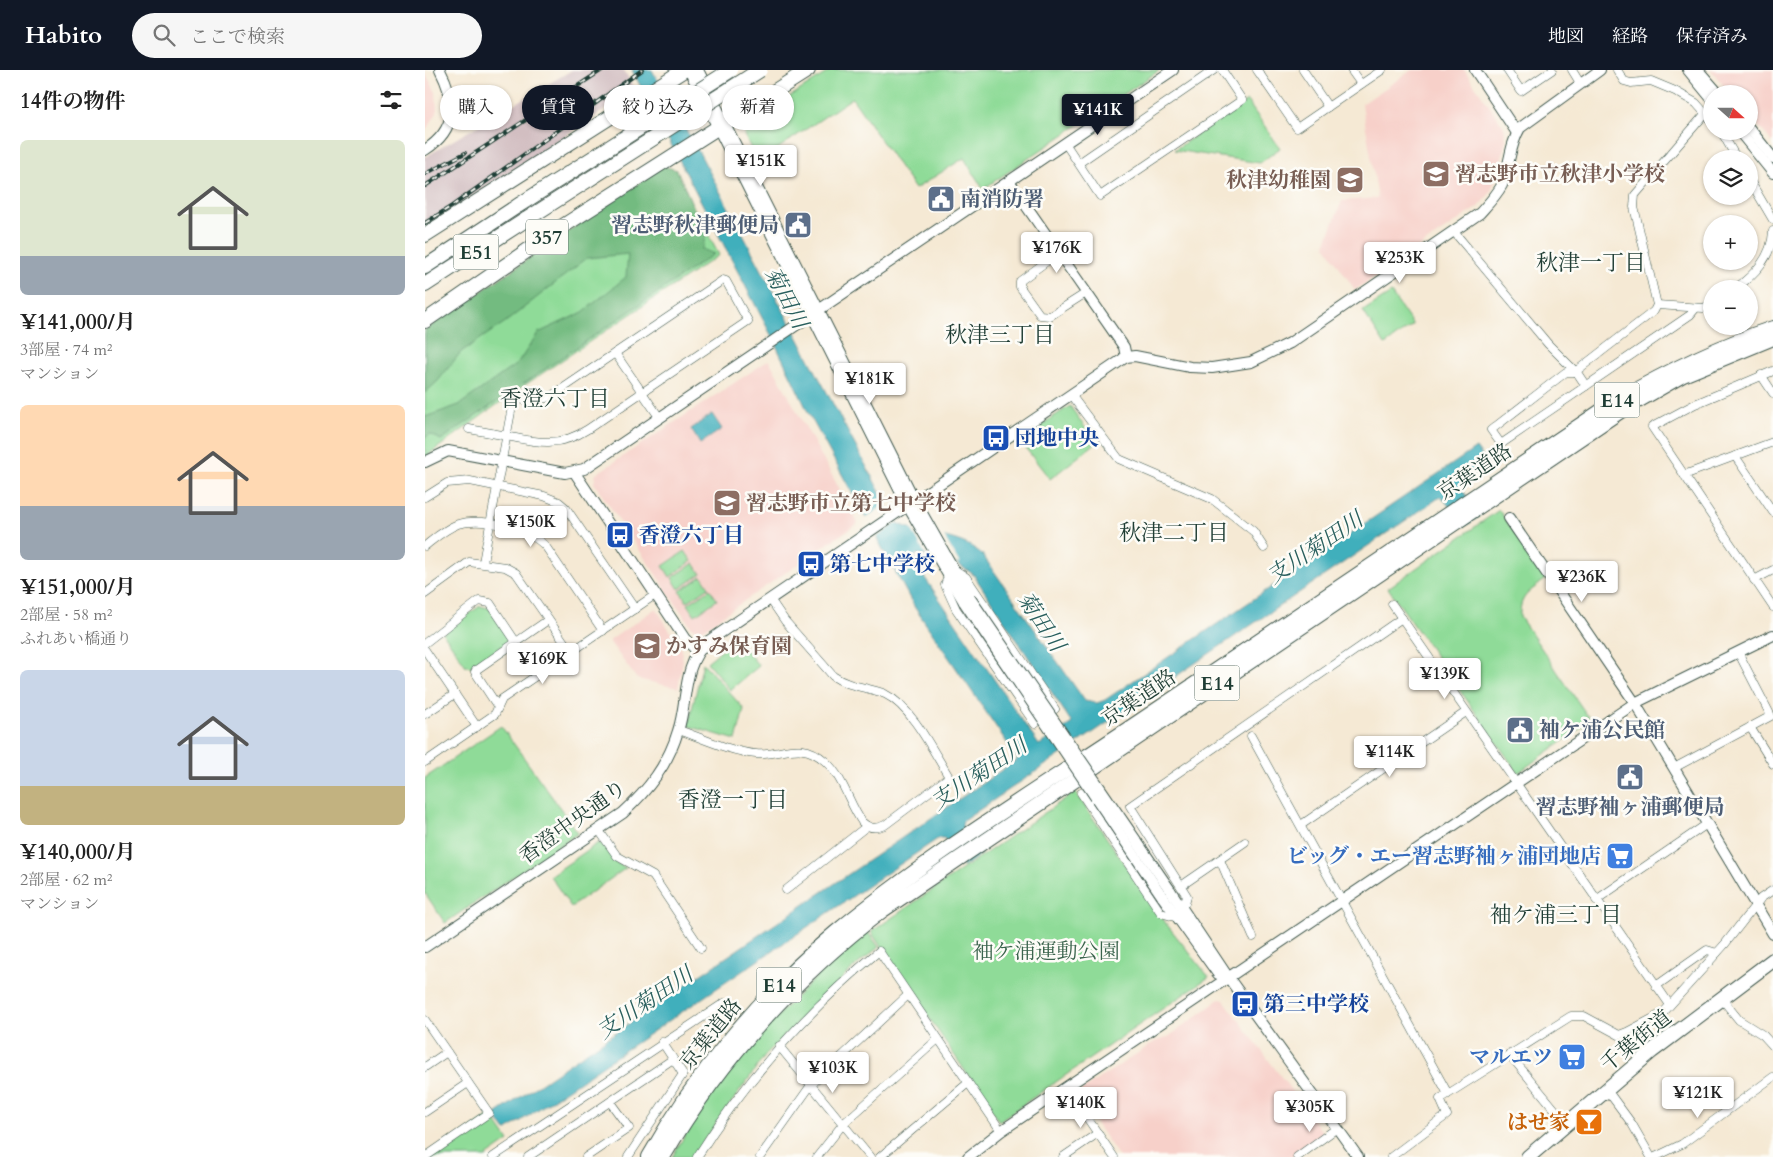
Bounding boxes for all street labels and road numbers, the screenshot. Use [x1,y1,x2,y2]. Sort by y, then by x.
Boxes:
road number: 357 [526,220,568,254]
road number: E51 [453,234,499,270]
road number: E14 [1595,382,1639,418]
street label: 京葉道路 [1432,436,1518,508]
street label: 京葉道路 [1096,662,1182,734]
road number: E14 [1195,666,1239,700]
street label: 香澄中央通り [514,773,632,871]
road number: E14 [757,968,801,1002]
street label: 京葉道路 [673,992,749,1076]
street label: 千葉街道 [1594,1003,1678,1079]

